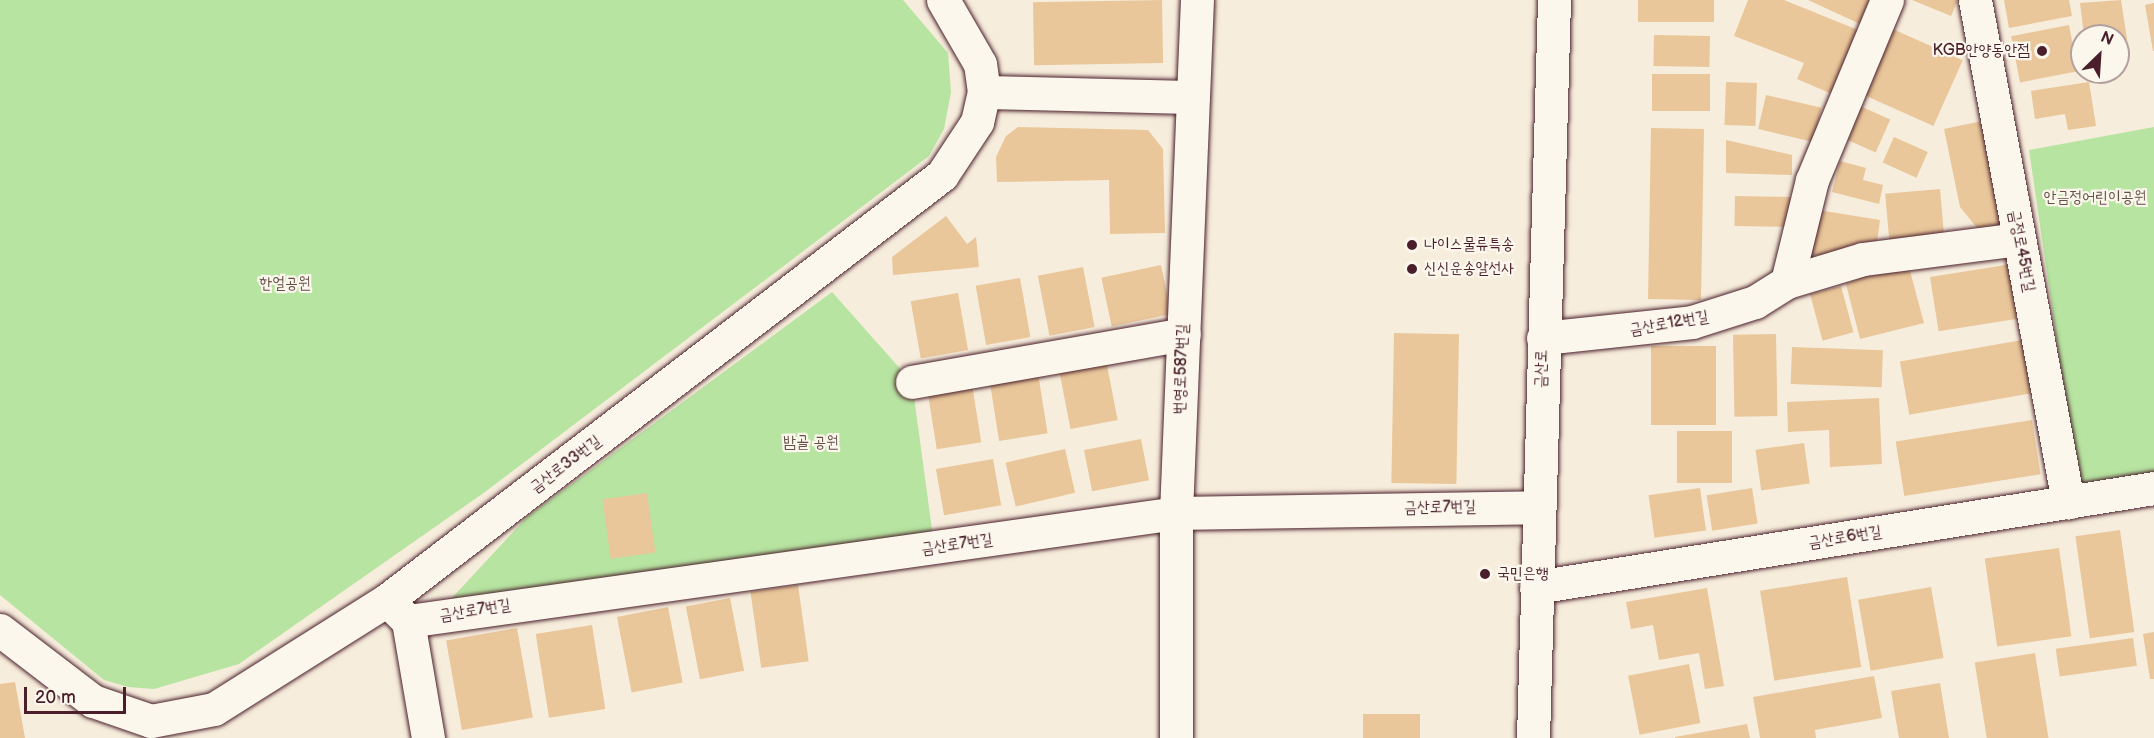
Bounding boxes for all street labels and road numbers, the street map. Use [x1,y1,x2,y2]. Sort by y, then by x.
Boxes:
street label: 금정로45번길 [2004,208,2038,294]
street label: 금산로12번길 [1628,308,1710,340]
street label: 번영로587번길 [1171,323,1193,415]
street label: 금산로 [1532,349,1552,389]
street label: 금산로33번길 [527,432,605,498]
street label: 금산로7번길 [1404,498,1476,518]
street label: 금산로6번길 [1807,523,1883,553]
street label: 금산로7번길 [920,530,994,560]
street label: 금산로7번길 [438,596,512,626]

